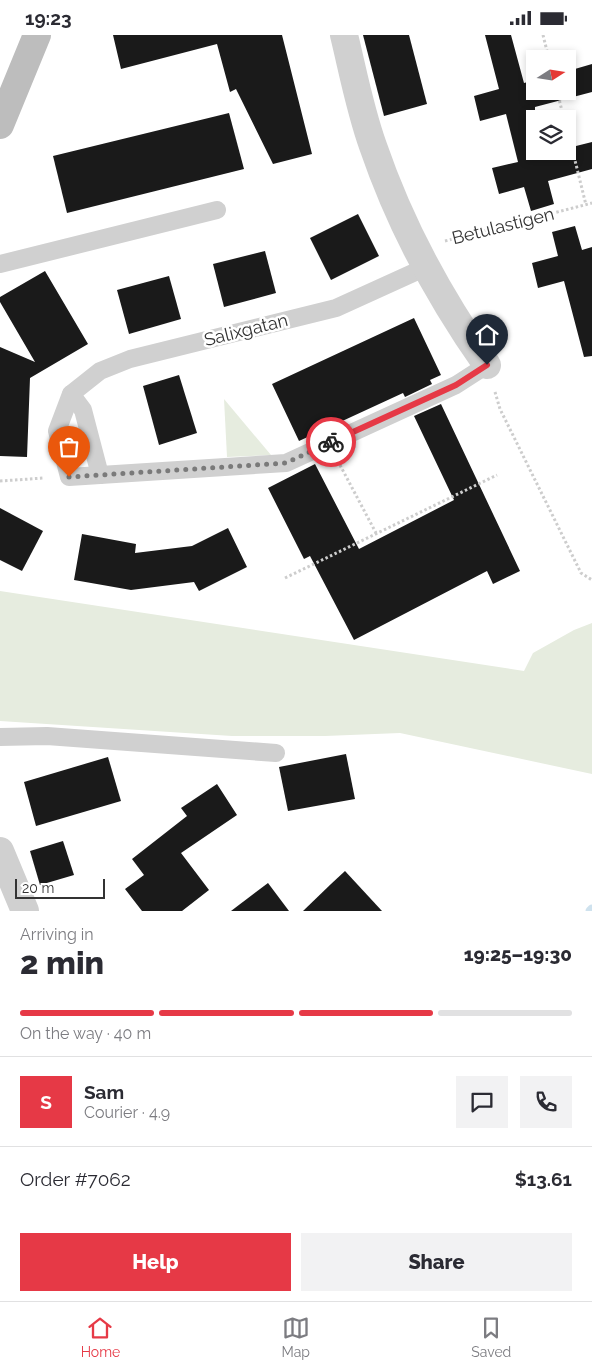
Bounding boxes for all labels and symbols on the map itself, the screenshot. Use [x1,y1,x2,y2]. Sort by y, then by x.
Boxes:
north arrow [526,50,576,100]
street label: Betulastigen [450,203,556,248]
street label: Salixgatan [202,309,290,350]
pin [466,314,508,365]
courier [306,417,356,467]
pin [48,426,90,477]
scale bar [15,876,105,899]

